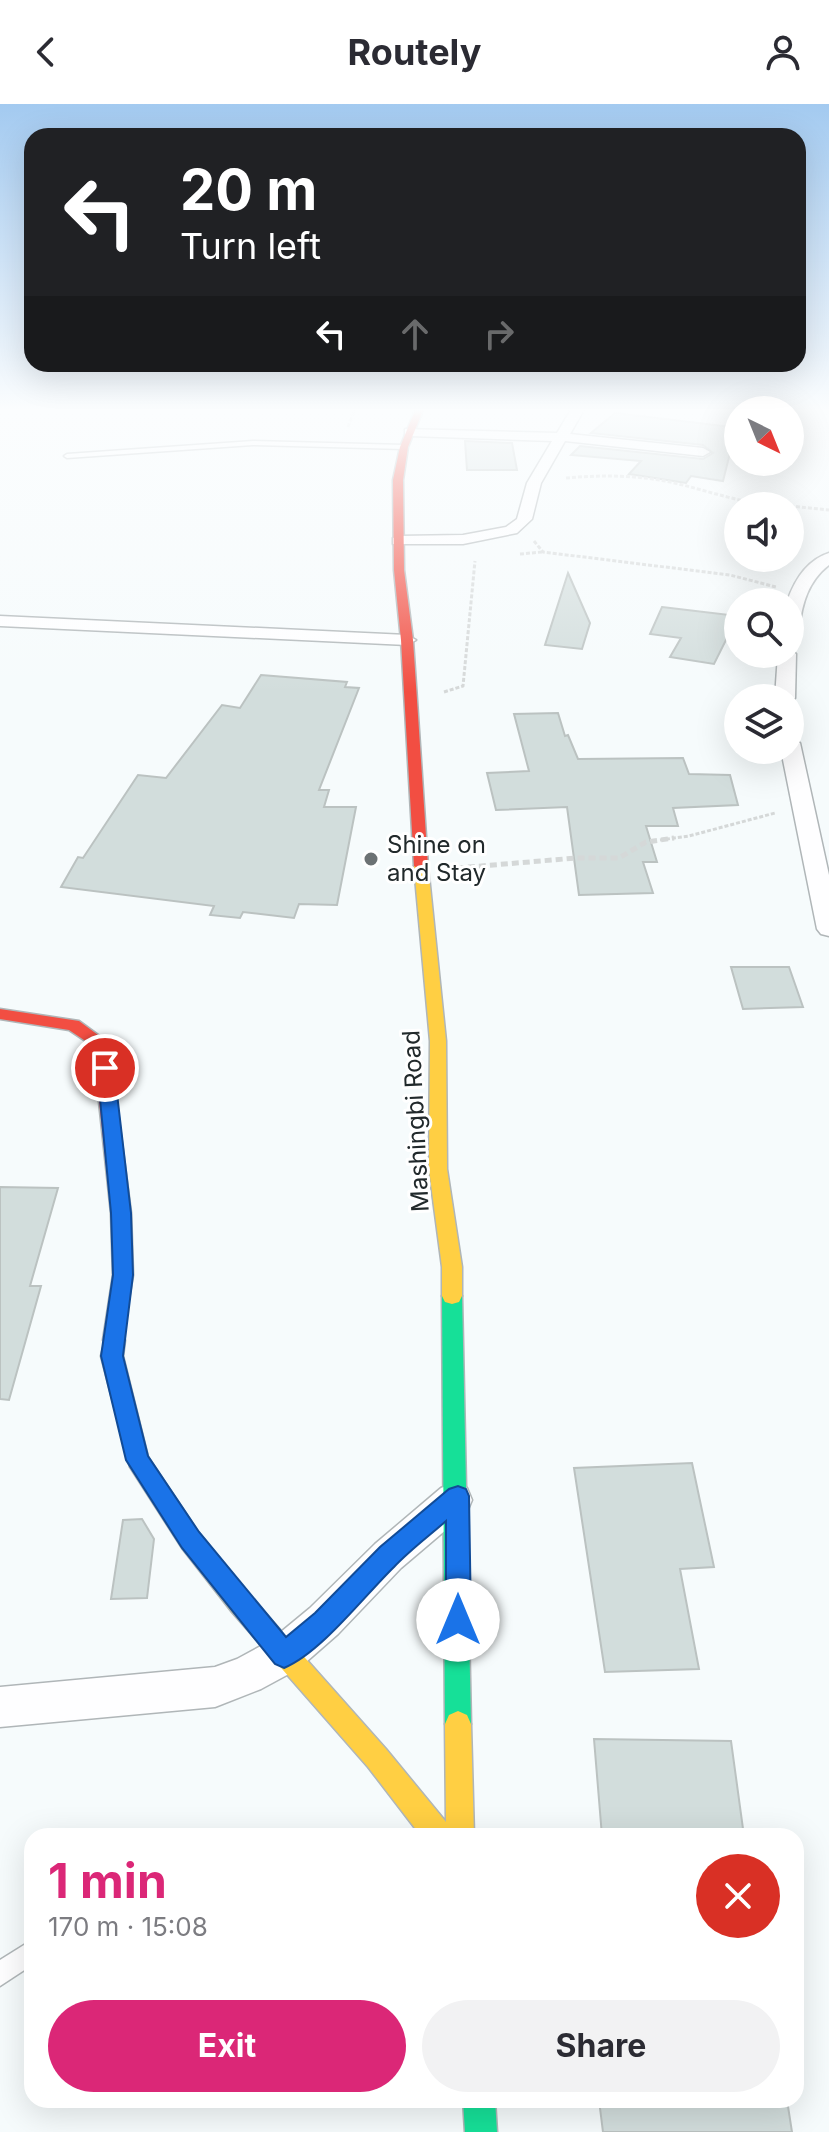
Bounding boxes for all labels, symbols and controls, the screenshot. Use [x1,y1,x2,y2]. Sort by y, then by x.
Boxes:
icon: back [24,30,68,74]
text: Routely [348,30,481,74]
icon: person [761,30,805,74]
text: 20 m [180,156,317,224]
icon: left [48,160,152,264]
text: Turn left [180,224,321,268]
icon: left [309,312,353,356]
icon: ahead [393,312,437,356]
icon: right [477,312,521,356]
north arrow [724,396,804,476]
map controls [724,396,804,764]
button: sound [724,492,804,572]
button: search [724,588,804,668]
button: layers [724,684,804,764]
place label: Shine on and Stay [387,830,486,887]
marker: Shine on and Stay [362,850,380,868]
street label: Mashingbi Road [396,1029,435,1213]
pin [71,1034,139,1102]
icon: arrive [83,1046,127,1090]
position arrow [416,1578,500,1662]
text: 1 min [48,1851,167,1910]
button: close [696,1854,780,1938]
text: 170 m · 15:08 [48,1911,208,1942]
button: Exit [48,2000,406,2092]
button: Share [422,2000,780,2092]

